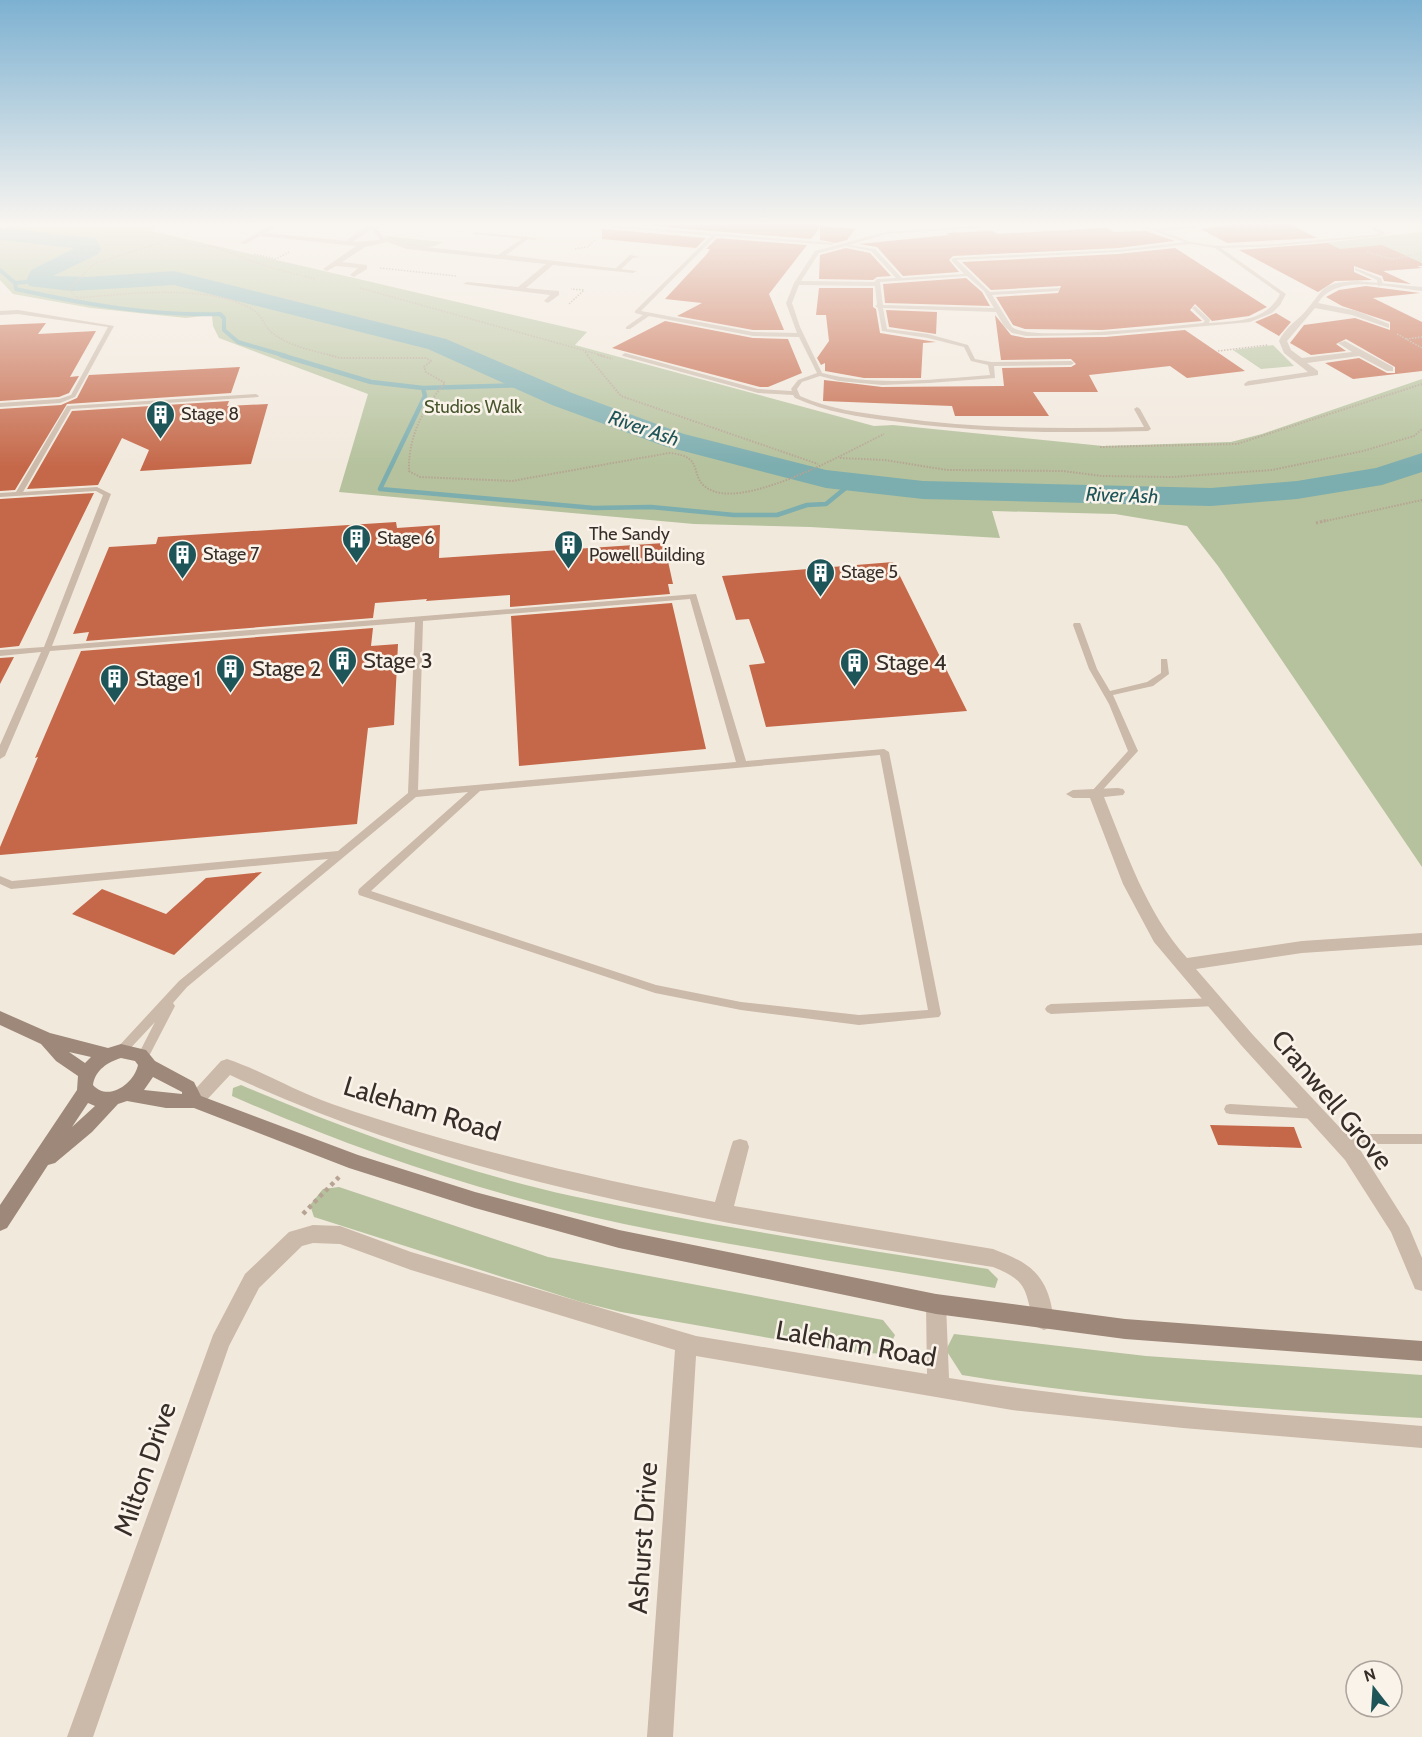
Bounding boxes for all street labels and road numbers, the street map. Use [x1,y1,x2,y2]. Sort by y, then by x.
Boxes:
street label: Cranwell Grove [1264,1023,1401,1176]
street label: Laleham Road [340,1069,505,1148]
street label: Laleham Road [773,1313,939,1374]
street label: Milton Drive [106,1397,183,1540]
street label: Ashurst Drive [621,1461,664,1615]

